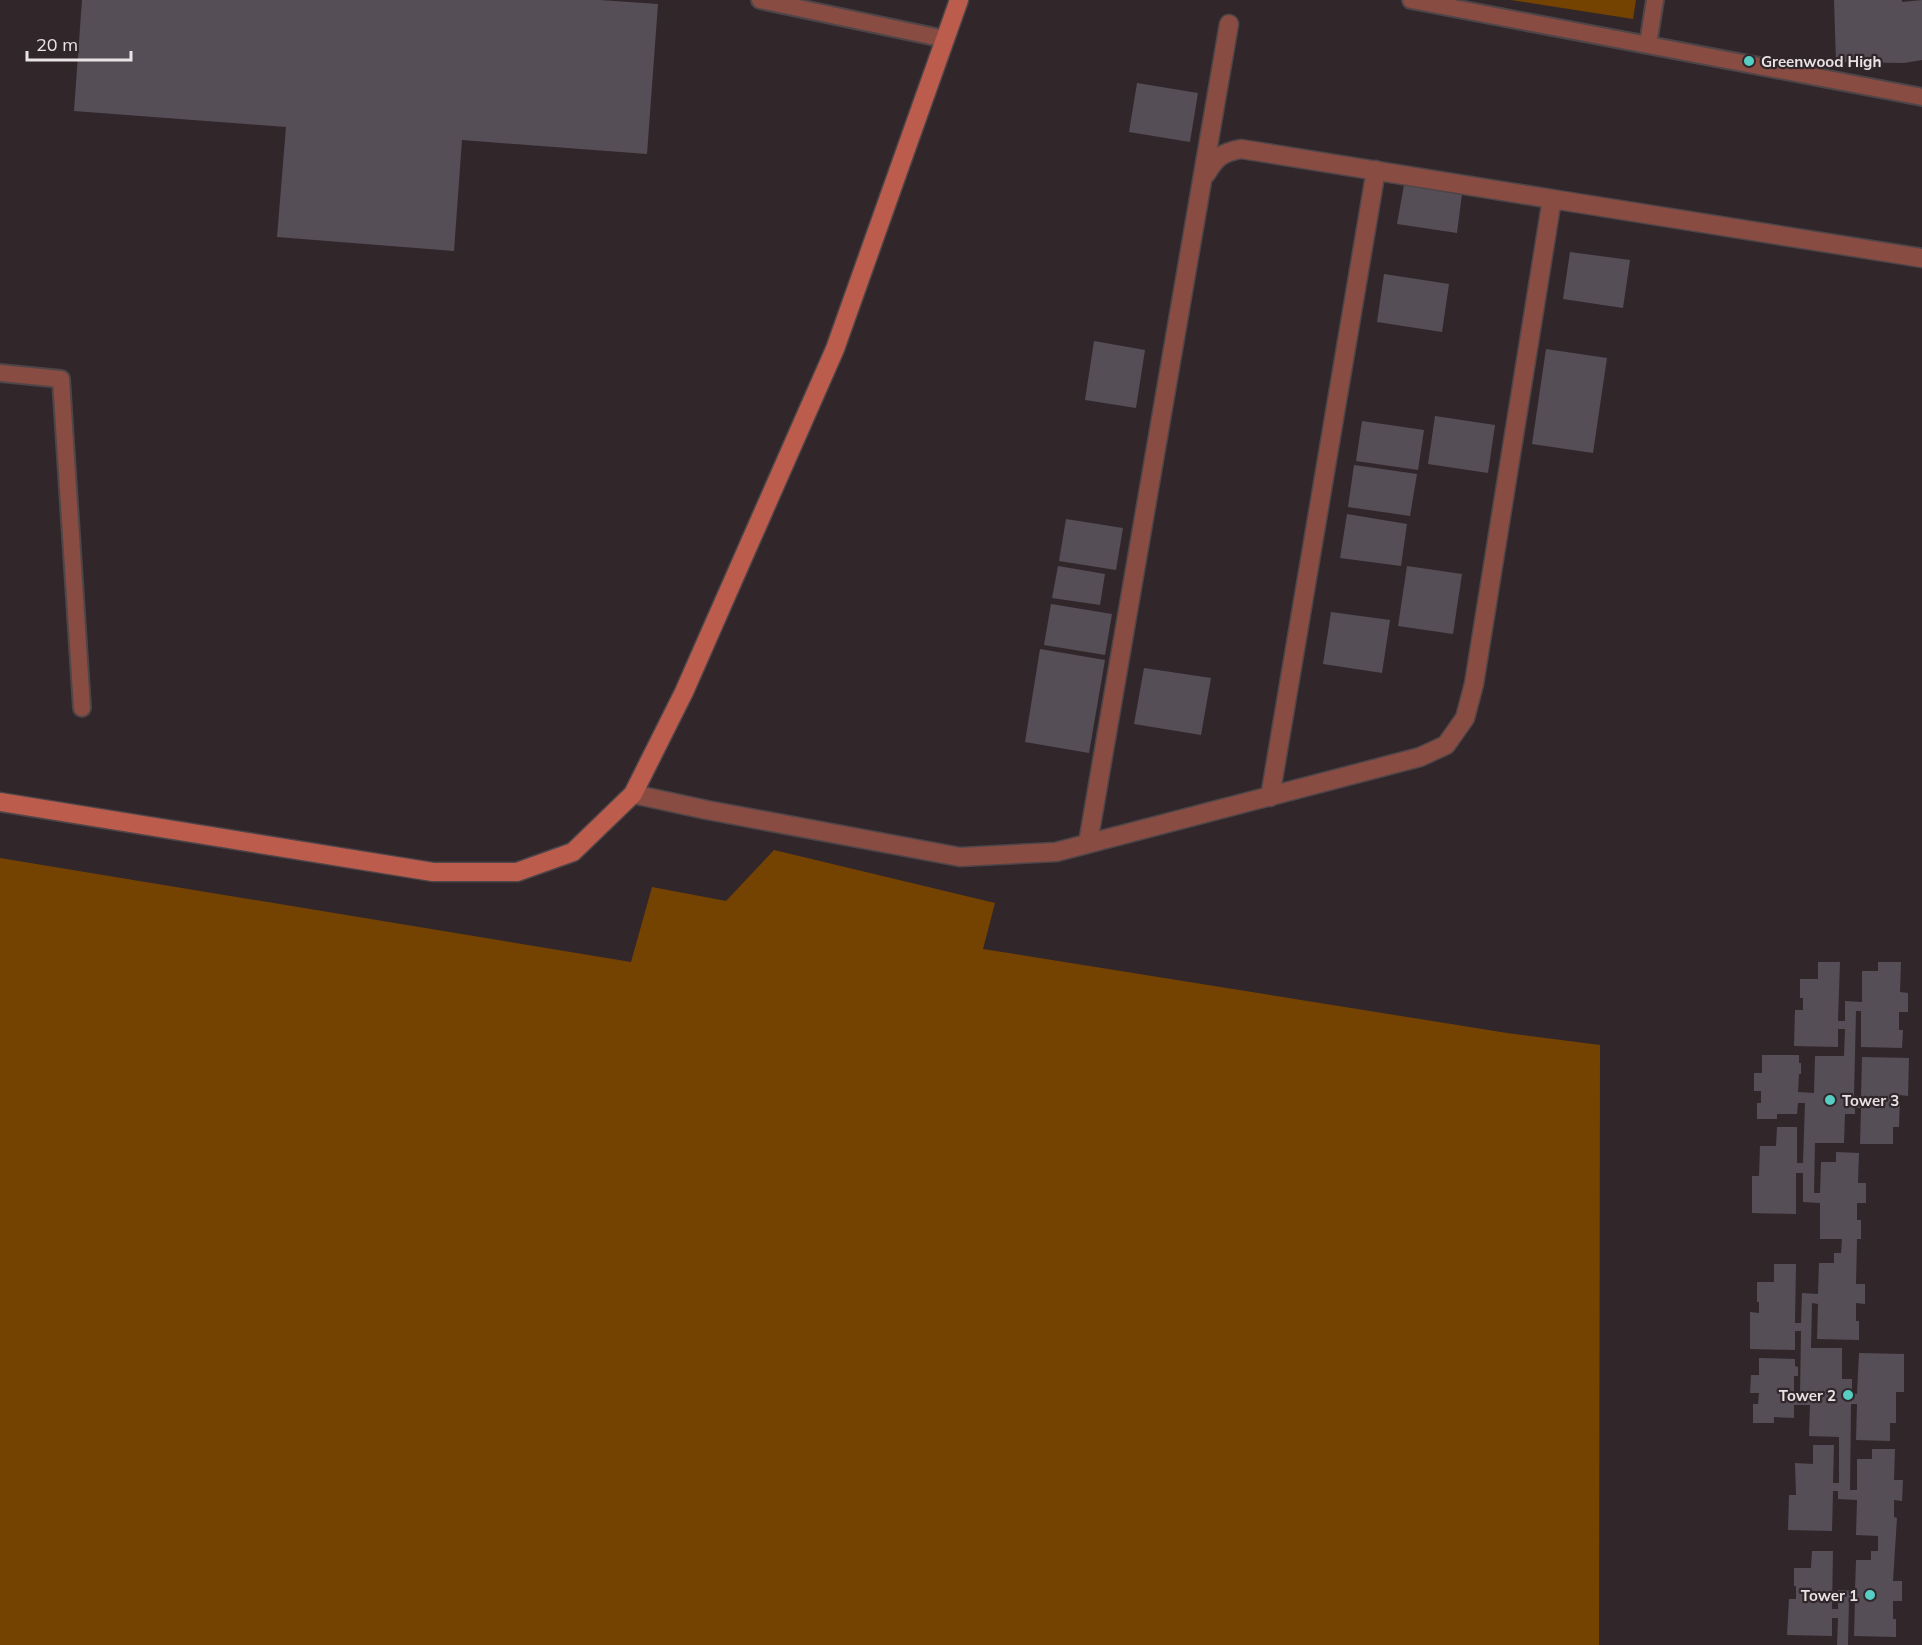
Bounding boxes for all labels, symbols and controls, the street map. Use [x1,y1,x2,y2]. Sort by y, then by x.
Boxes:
scale bar [27,24,130,62]
text: 20 m [36,33,78,56]
place label: Greenwood High [1761,52,1881,71]
marker: Greenwood High [1742,54,1756,68]
place label: Tower 3 [1842,1091,1899,1110]
marker: Tower 3 [1823,1093,1837,1107]
place label: Tower 2 [1779,1386,1836,1405]
marker: Tower 2 [1841,1388,1855,1402]
place label: Tower 1 [1801,1586,1858,1605]
marker: Tower 1 [1863,1588,1877,1602]

